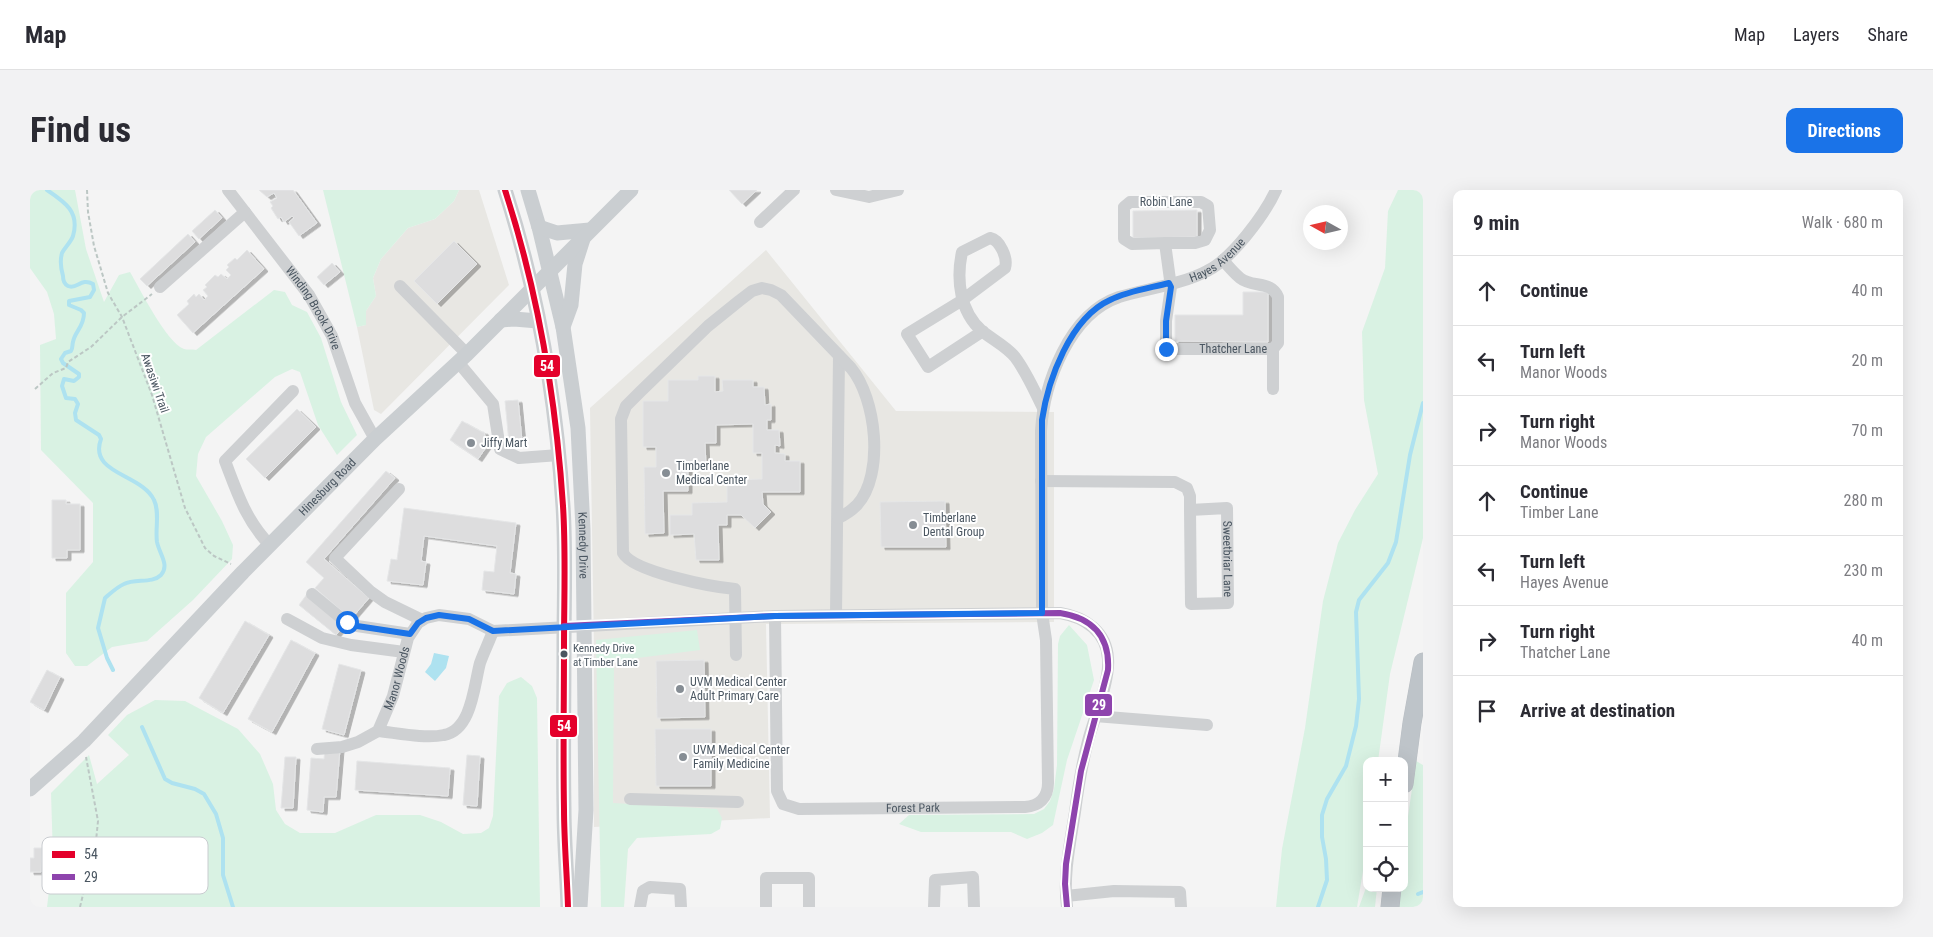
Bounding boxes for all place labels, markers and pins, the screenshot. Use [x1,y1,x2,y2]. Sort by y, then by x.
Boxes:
place label: Jiffy Mart [481,436,528,450]
marker: Jiffy Mart [465,437,477,449]
place label: Timberlane Medical Center [676,459,748,487]
marker: Timberlane Medical Center [660,467,672,479]
place label: Timberlane Dental Group [923,511,985,539]
marker: Timberlane Dental Group [907,519,919,531]
place label: Kennedy Drive at Timber Lane [573,642,638,669]
marker: Kennedy Drive at Timber Lane [559,649,569,659]
place label: UVM Medical Center Adult Primary Care [690,675,787,703]
marker: UVM Medical Center Adult Primary Care [674,683,686,695]
place label: UVM Medical Center Family Medicine [693,743,790,771]
marker: UVM Medical Center Family Medicine [677,751,689,763]

